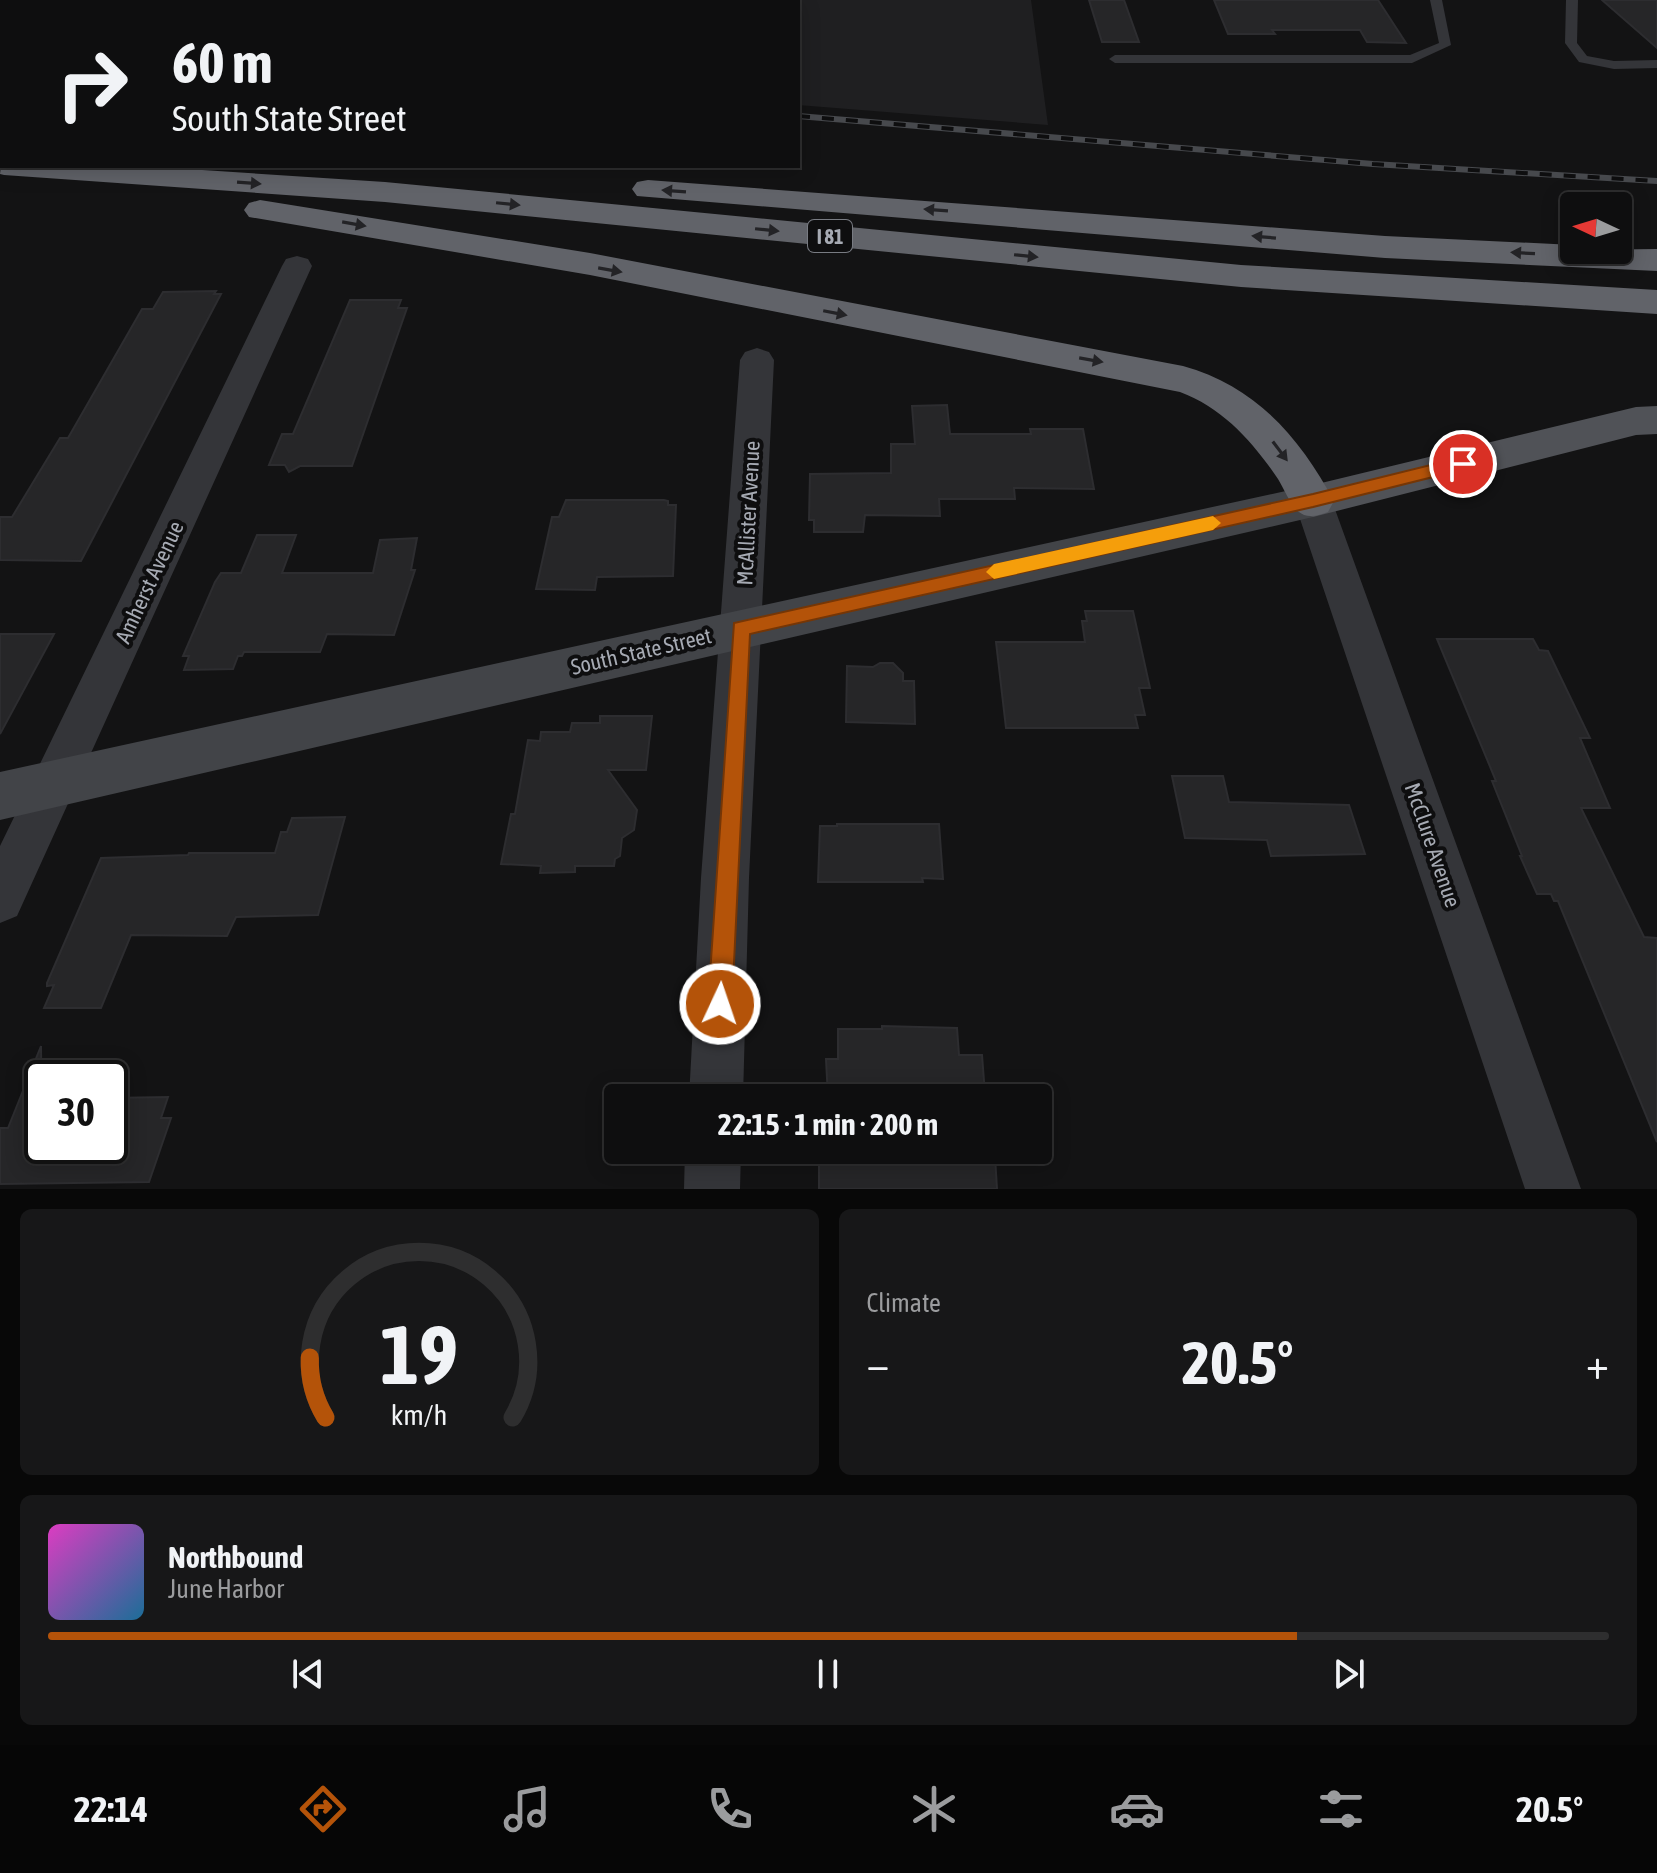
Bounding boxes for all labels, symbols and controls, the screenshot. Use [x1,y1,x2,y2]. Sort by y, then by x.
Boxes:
text: 60 m [172,31,273,95]
icon: right [40,32,144,136]
text: South State Street [172,97,407,139]
one-way arrow [237,176,262,189]
one-way arrow [661,184,686,197]
north arrow [1560,192,1632,264]
map controls [1560,192,1632,264]
one-way arrow [496,198,521,211]
one-way arrow [923,203,948,216]
one-way arrow [342,218,367,230]
road number: I 81 [808,220,852,252]
one-way arrow [755,224,780,237]
one-way arrow [1251,230,1276,243]
one-way arrow [1510,247,1535,260]
one-way arrow [1014,250,1039,263]
one-way arrow [598,265,623,277]
one-way arrow [823,307,848,319]
one-way arrow [1078,355,1103,367]
pin [1429,430,1497,498]
street label: McAllister Avenue [731,440,765,586]
one-way arrow [1272,441,1288,461]
icon: arrive [1441,442,1485,486]
street label: Amherst Avenue [109,517,189,647]
street label: South State Street [568,622,714,680]
street label: McClure Avenue [1400,779,1466,911]
position arrow [678,962,762,1046]
speed limit sign: 30 [24,1060,128,1164]
text: 22:15 · 1 min · 200 m [718,1107,938,1141]
text: Climate [867,1288,941,1318]
text: 19 [380,1306,458,1402]
text: 20.5° [1182,1328,1294,1397]
text: − [867,1338,889,1388]
text: + [1586,1338,1609,1388]
text: km/h [391,1398,448,1431]
text: Northbound [168,1540,303,1574]
text: June Harbor [168,1574,284,1604]
icon: previous [286,1652,330,1696]
icon: pause [806,1652,850,1696]
icon: next [1327,1652,1371,1696]
icon: directions [295,1781,351,1837]
icon: music [499,1781,555,1837]
icon: phone [702,1781,758,1837]
icon: climate [906,1781,962,1837]
icon: car [1109,1781,1165,1837]
icon: filters [1313,1781,1369,1837]
text: 22:14 [74,1788,148,1830]
text: 20.5° [1516,1788,1583,1830]

